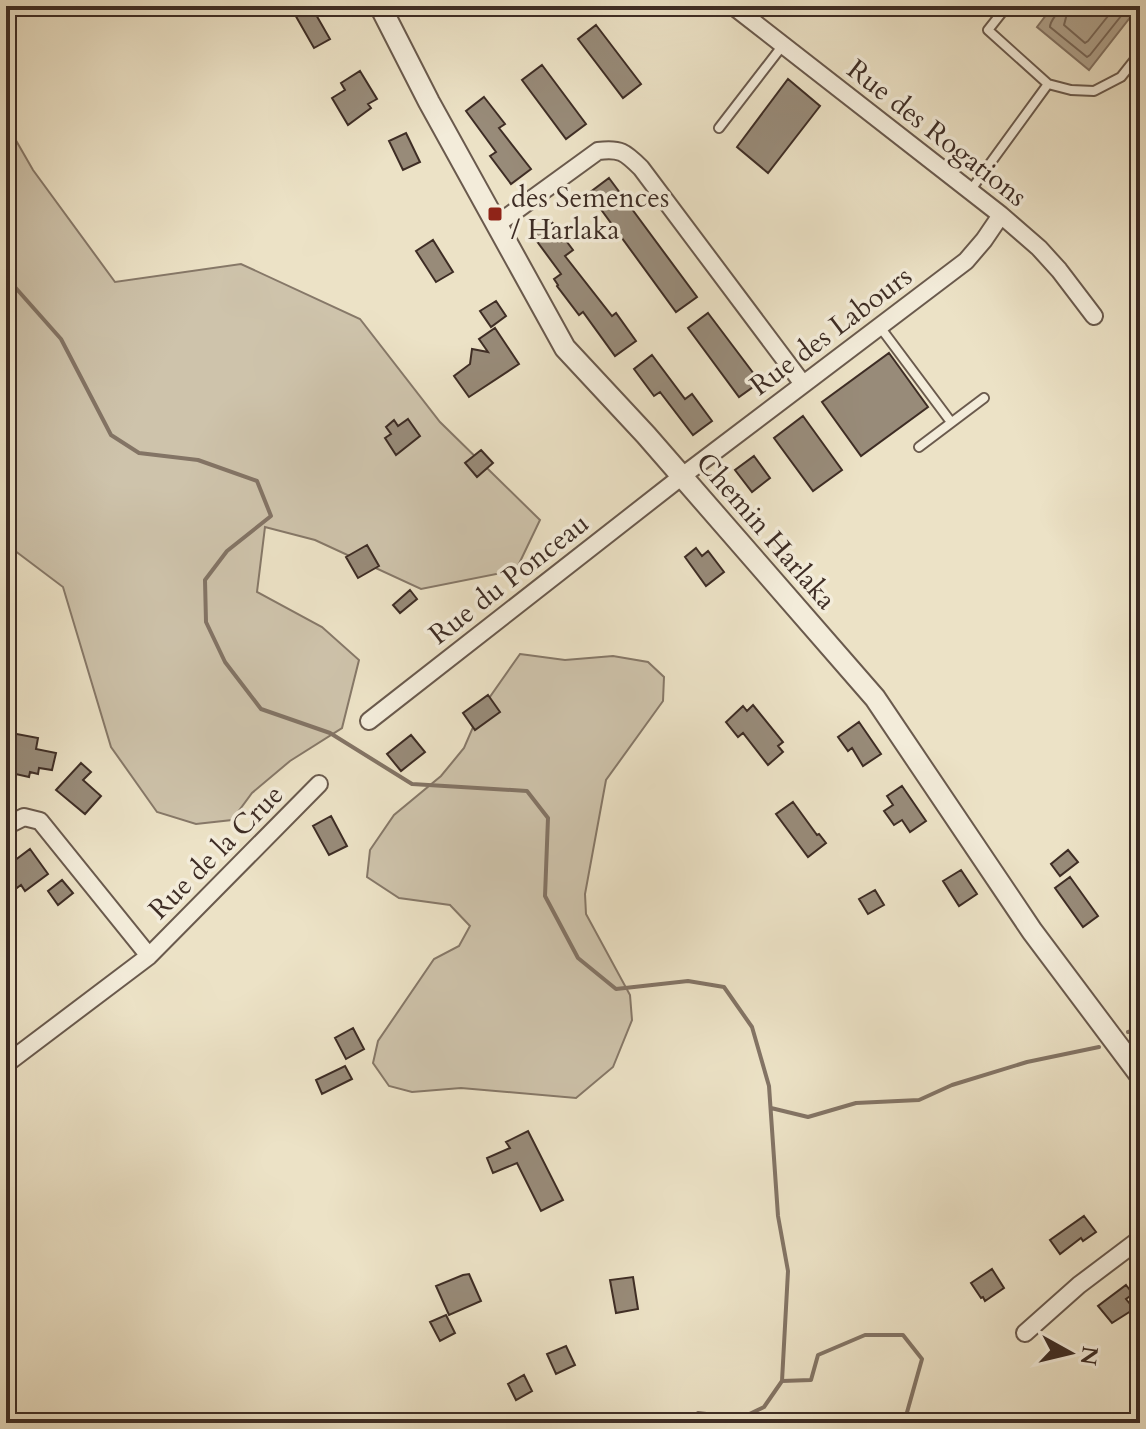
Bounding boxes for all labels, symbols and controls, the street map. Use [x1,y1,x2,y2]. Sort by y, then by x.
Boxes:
street label: Rue des Rogations [839,51,1035,215]
place label: des Semences / Harlaka [511,179,669,249]
marker: des Semences / Harlaka [486,205,504,223]
street label: Rue des Labours [742,258,920,404]
street label: Chemin Harlaka [687,444,845,618]
street label: Rue du Ponceau [421,505,597,653]
street label: Rue de la Crue [140,776,292,928]
north arrow [1030,1313,1110,1393]
text: N [1073,1344,1105,1367]

